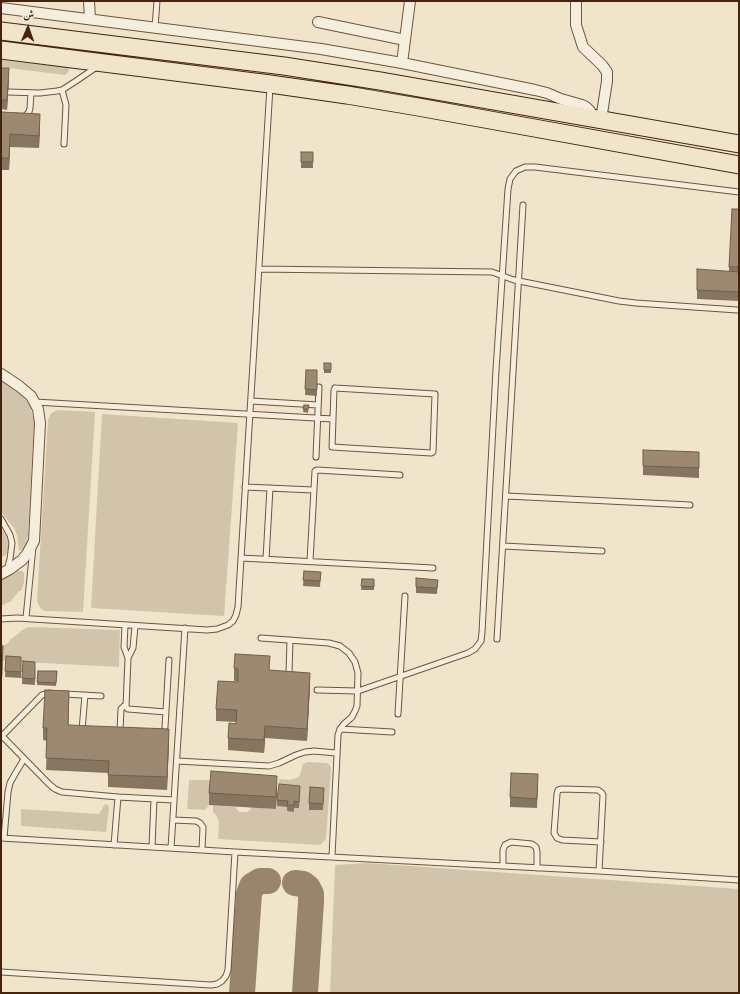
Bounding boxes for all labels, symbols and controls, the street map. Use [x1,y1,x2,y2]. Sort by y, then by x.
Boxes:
north arrow [8,8,48,48]
text: ش [23,10,34,21]

